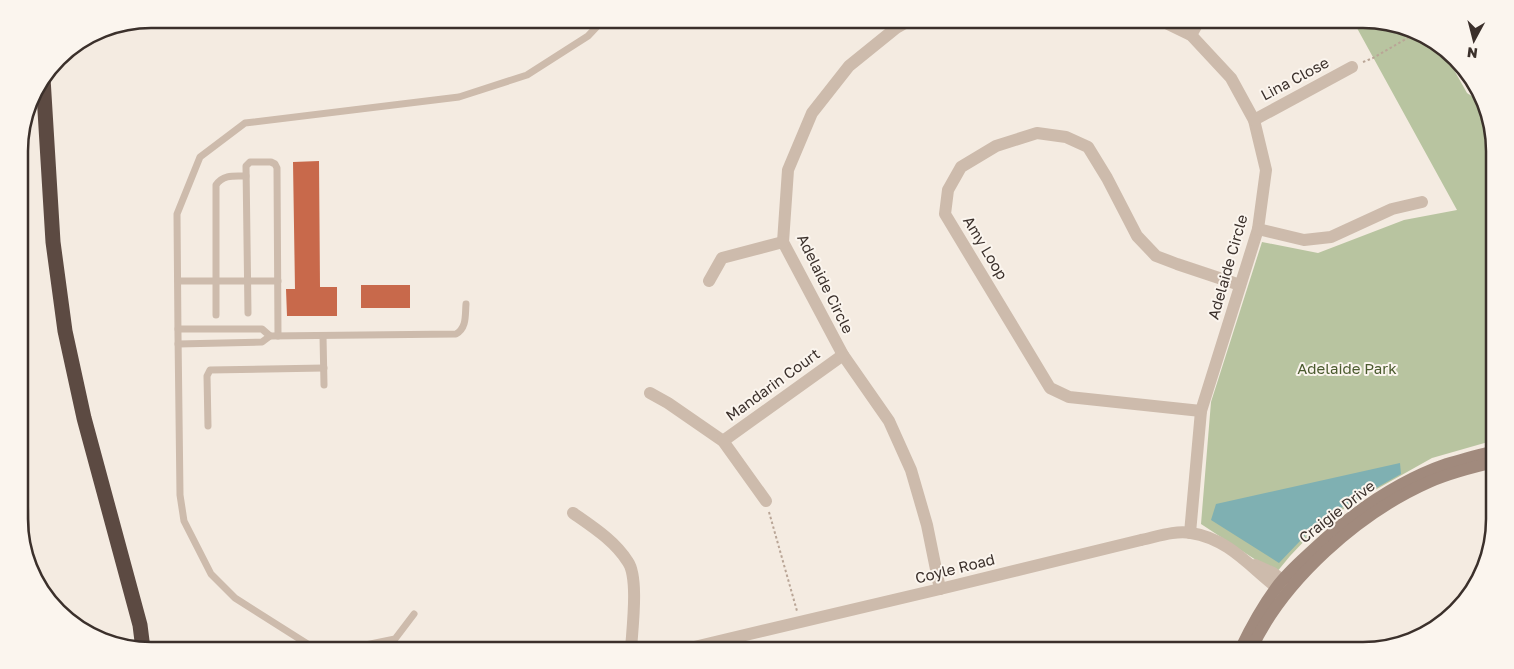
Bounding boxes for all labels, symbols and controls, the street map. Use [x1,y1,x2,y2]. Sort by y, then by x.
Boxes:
north arrow [1449,15,1499,65]
text: N [1466,44,1479,62]
street label: Lina Close [1257,53,1332,104]
street label: Adelaide Circle [1203,212,1251,321]
street label: Amy Loop [960,213,1012,282]
street label: Adelaide Circle [794,231,858,336]
street label: Mandarin Court [722,344,823,424]
park label: Adelaide Park [1297,359,1397,377]
street label: Craigie Drive [1295,476,1378,546]
street label: Coyle Road [913,549,996,587]

